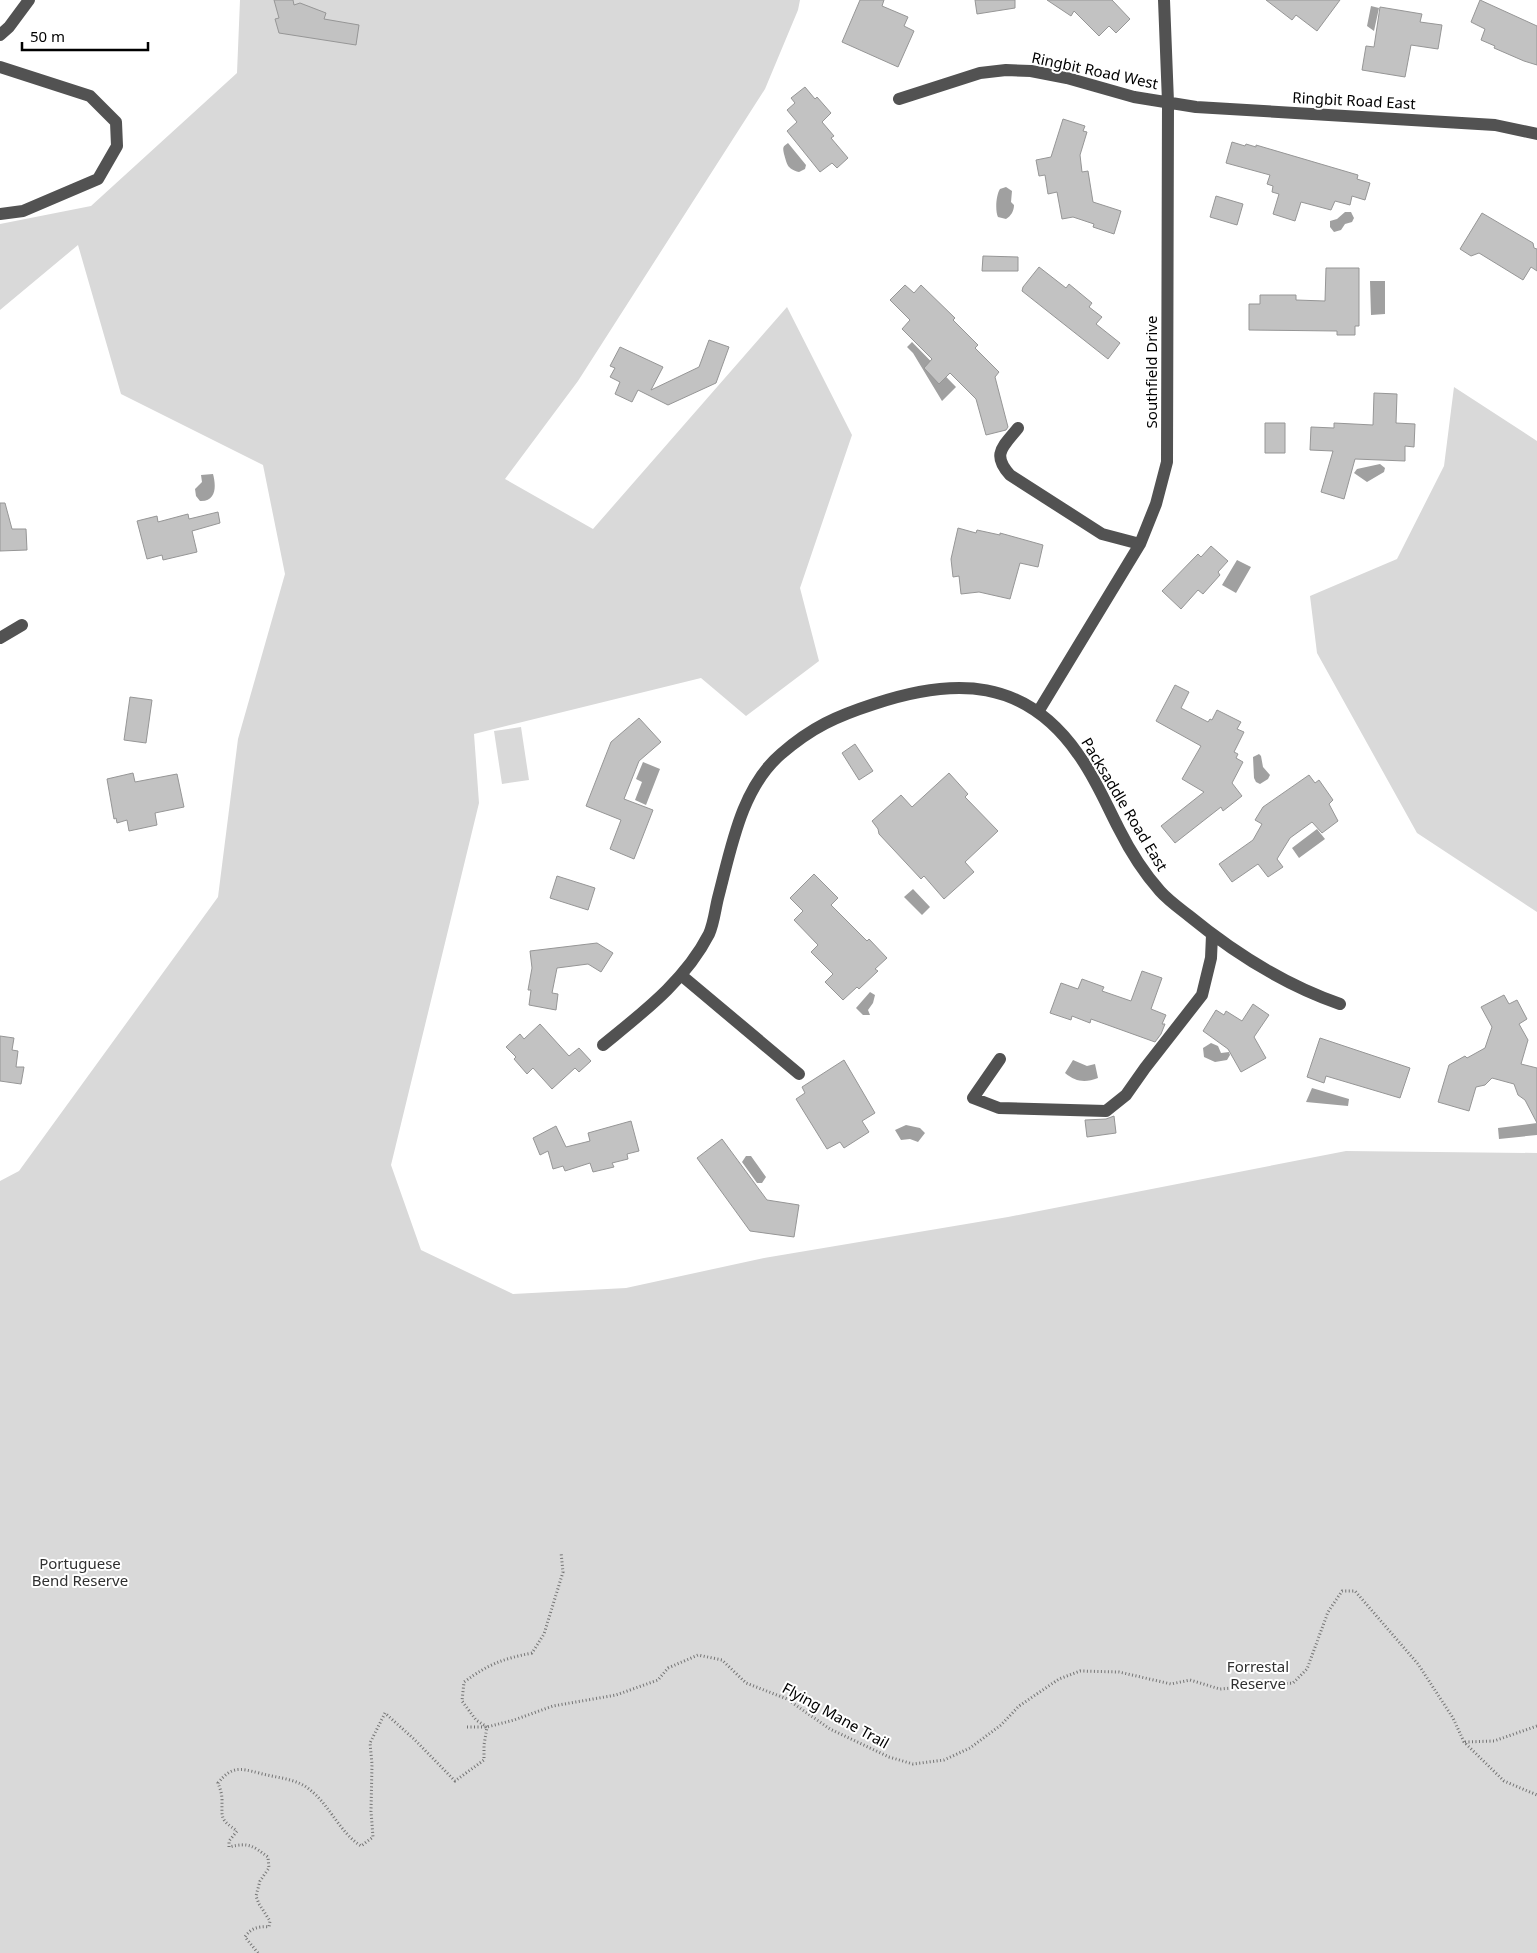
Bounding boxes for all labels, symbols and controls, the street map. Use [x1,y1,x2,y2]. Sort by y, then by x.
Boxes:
scale bar [22,20,149,52]
text: 50 m [30,26,65,46]
street label: Ringbit Road West [1030,47,1161,93]
street label: Ringbit Road East [1292,87,1417,113]
street label: Southfield Drive [1141,316,1161,428]
street label: Packsaddle Road East [1077,734,1173,875]
park label: Portuguese Bend Reserve [32,1553,128,1590]
park label: Forrestal Reserve [1227,1656,1289,1693]
street label: Flying Mane Trail [779,1677,893,1753]

